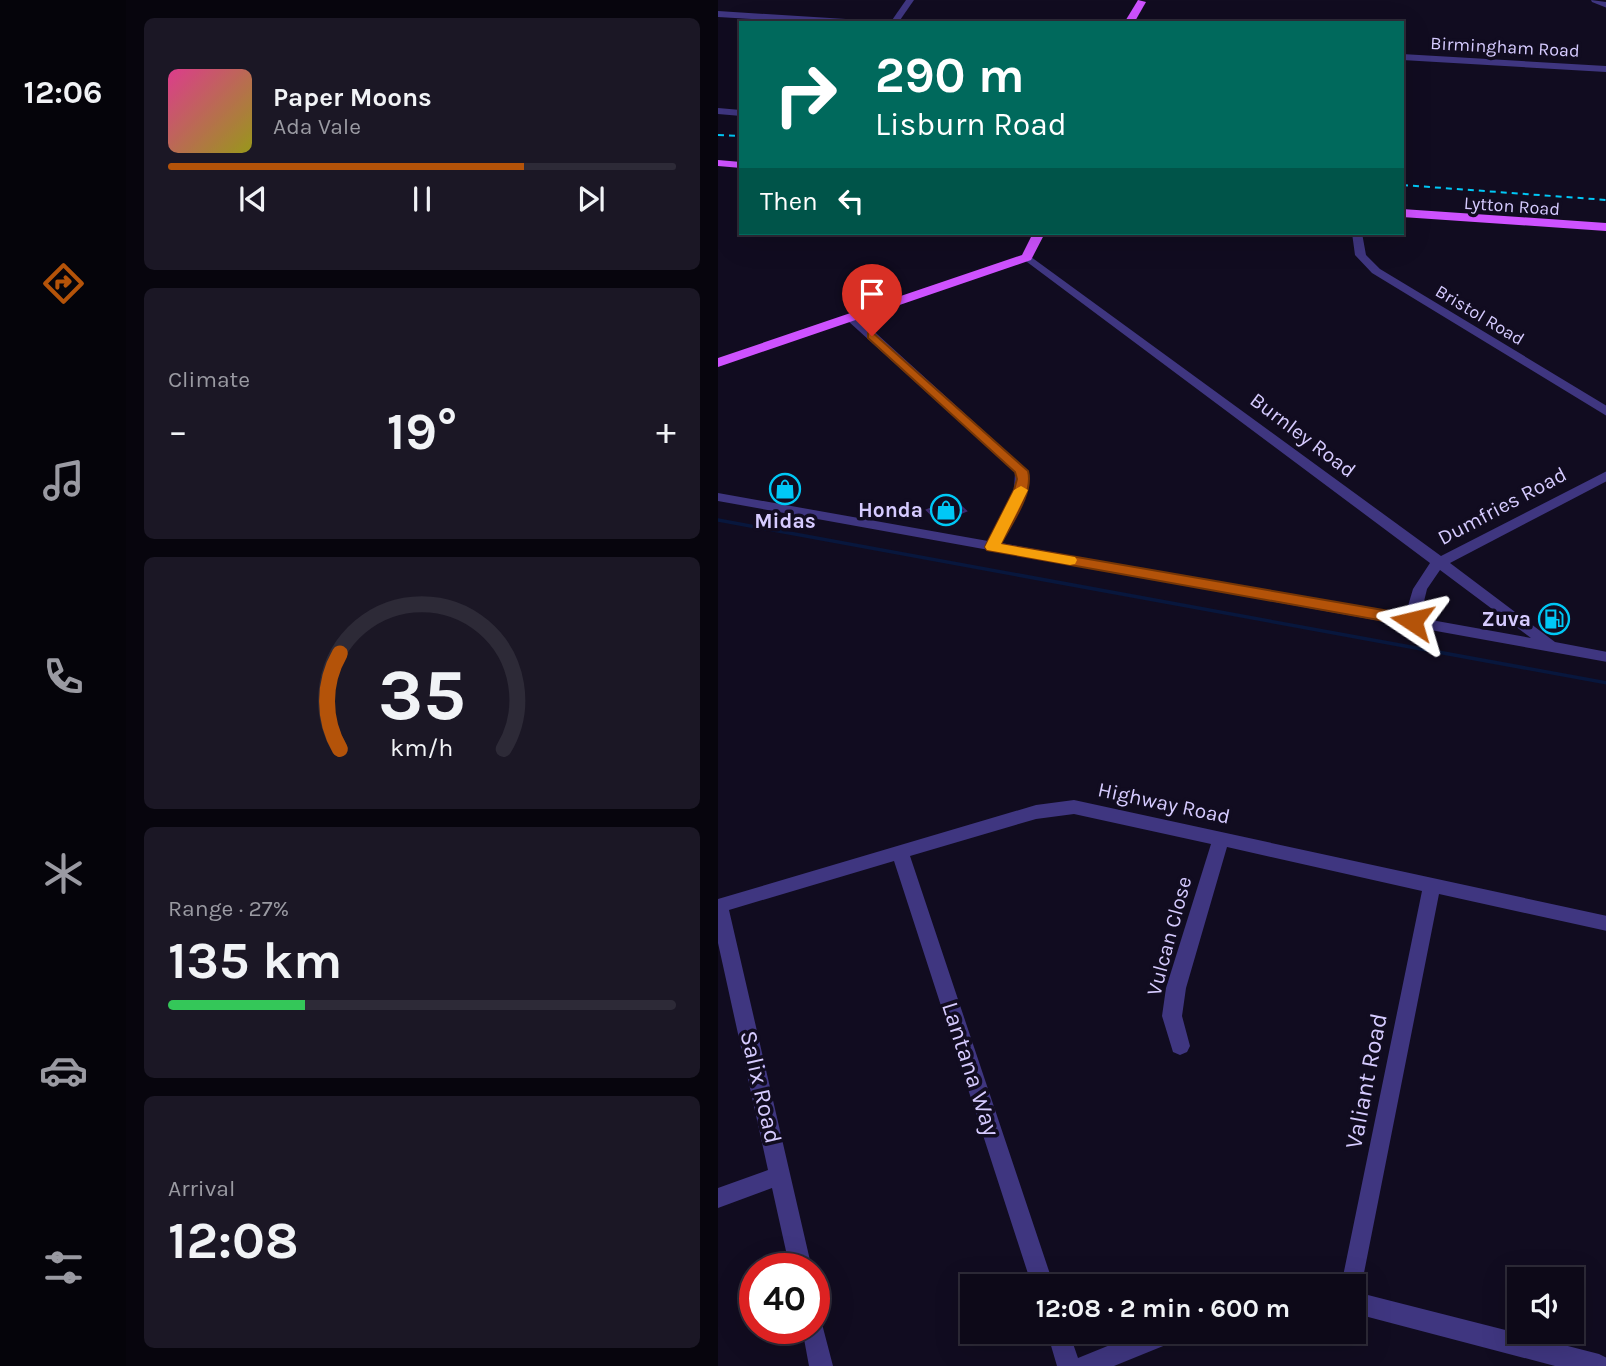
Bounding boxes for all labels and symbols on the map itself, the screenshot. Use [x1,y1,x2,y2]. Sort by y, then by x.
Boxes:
street label: Birmingham Road [1430,32,1580,62]
street label: Lytton Road [1463,192,1561,220]
pin [842,264,902,336]
street label: Bristol Road [1432,280,1528,350]
street label: Burnley Road [1246,388,1360,482]
street label: Dumfries Road [1433,462,1571,550]
shop icon: Midas [768,472,802,506]
shop icon: Honda [929,493,963,527]
place label: Honda [858,498,923,522]
place label: Midas [754,509,816,533]
position arrow [1375,584,1449,658]
fuel station icon: Zuva [1537,602,1571,636]
place label: Zuva [1481,607,1531,631]
street label: Highway Road [1096,777,1232,829]
street label: Vulcan Close [1142,874,1196,998]
street label: Lantana Way [936,998,1006,1140]
street label: Valiant Road [1339,1011,1393,1151]
street label: Salix Road [734,1028,788,1146]
speed limit sign: 40 [739,1253,830,1344]

